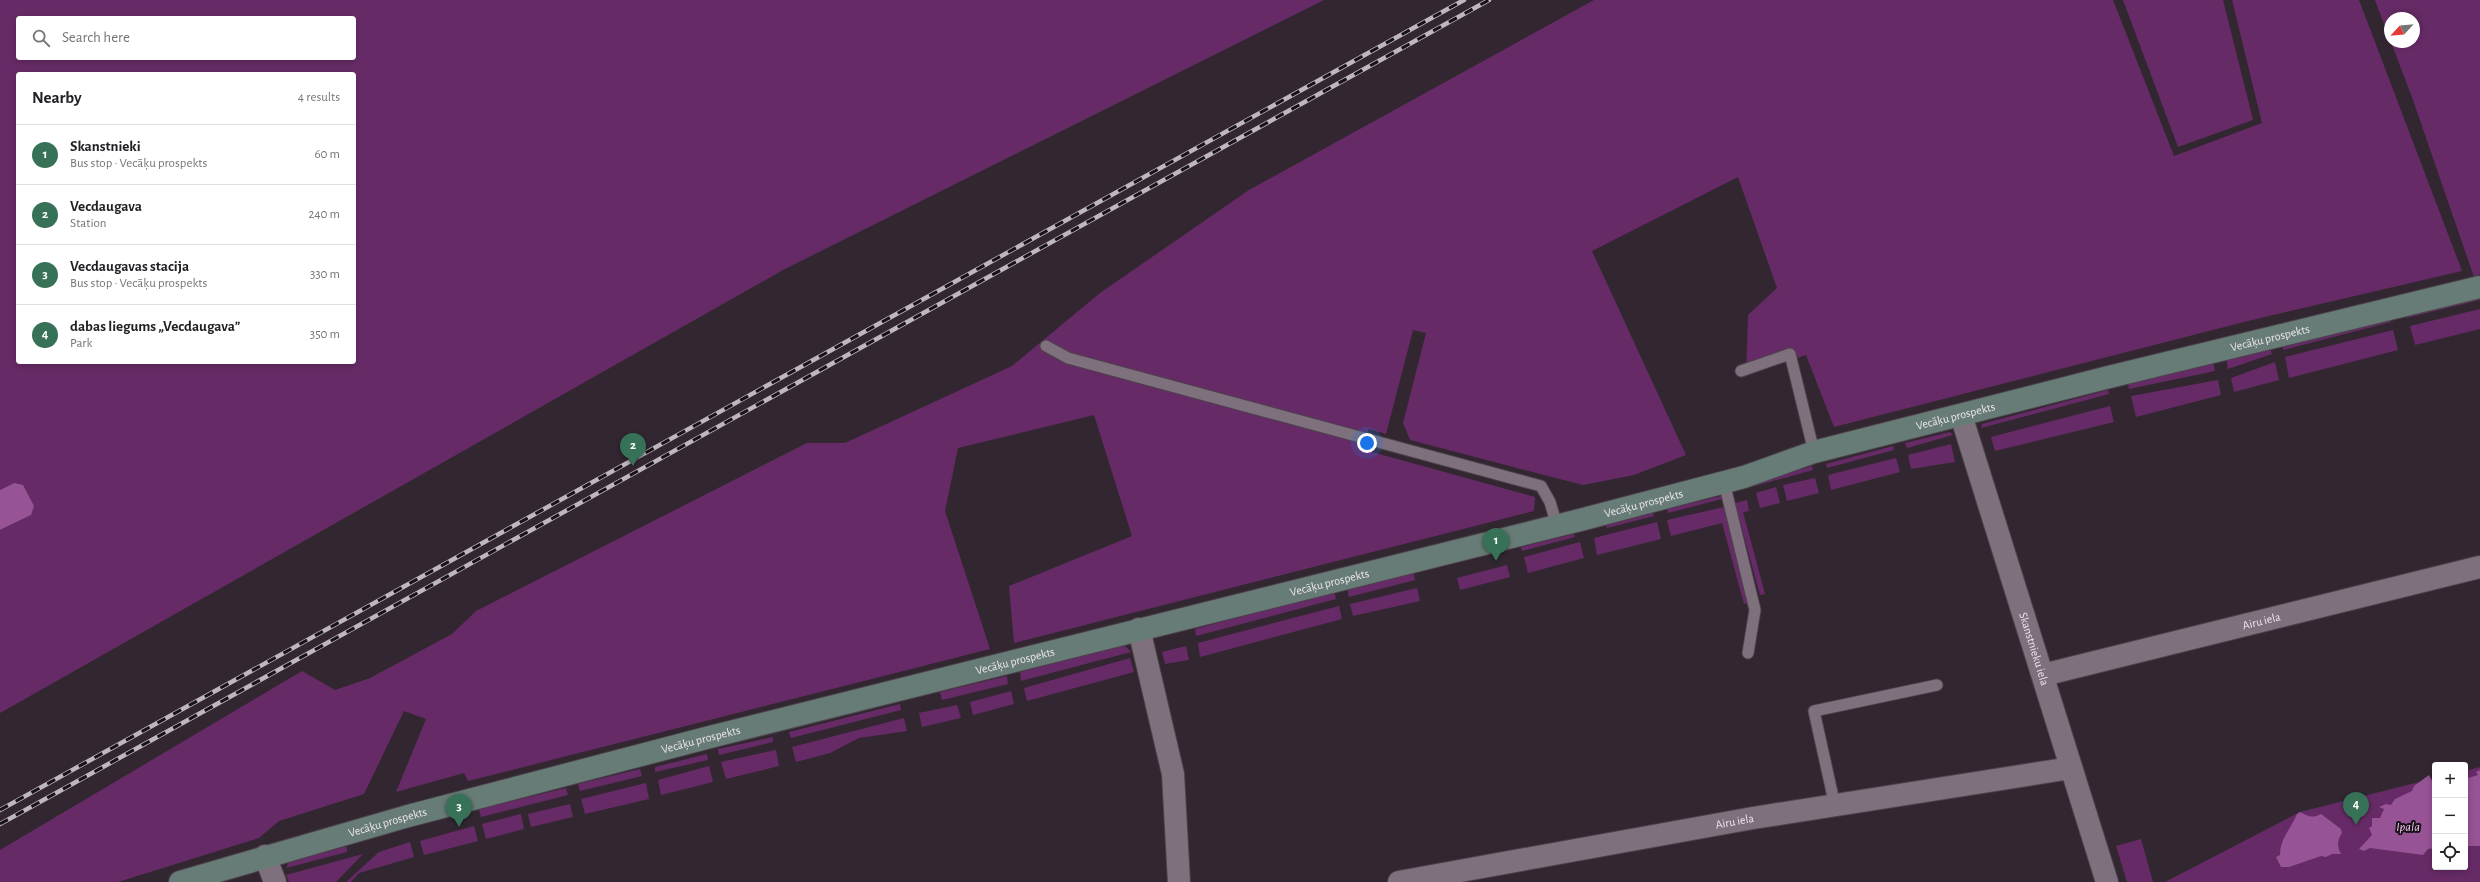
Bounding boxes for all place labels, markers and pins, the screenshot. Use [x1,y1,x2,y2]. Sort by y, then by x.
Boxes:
pin: 2 [620,433,646,466]
pin: 1 [1483,528,1509,561]
pin: 4 [2343,792,2369,825]
pin: 3 [446,794,472,827]

